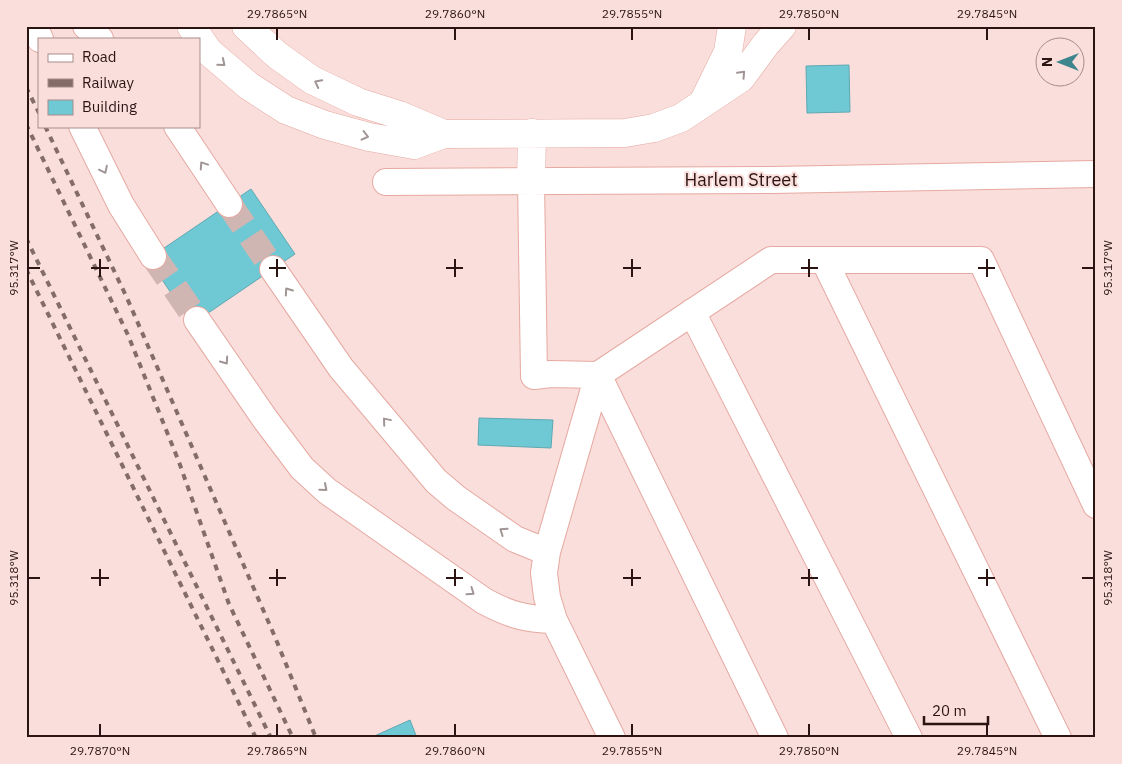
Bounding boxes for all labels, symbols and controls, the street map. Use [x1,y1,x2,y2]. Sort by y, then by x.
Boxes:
text: 29.7865°N [247,6,307,21]
text: 29.7860°N [425,6,485,21]
text: 29.7855°N [602,6,662,21]
text: 29.7850°N [779,6,839,21]
text: 29.7845°N [957,6,1017,21]
legend [38,38,200,128]
north arrow [1034,38,1084,88]
text: Road [82,47,117,66]
text: N [1038,57,1056,67]
one-way arrow [217,58,226,67]
one-way arrow [736,71,745,80]
text: Railway [82,73,135,92]
one-way arrow [314,79,323,89]
text: Building [82,97,137,116]
one-way arrow [361,130,370,141]
one-way arrow [200,162,209,171]
one-way arrow [98,165,108,174]
street label: Harlem Street [684,168,798,191]
text: 95.317°W [6,240,21,296]
text: 95.317°W [1100,240,1115,296]
one-way arrow [285,287,294,297]
one-way arrow [219,355,228,364]
one-way arrow [383,418,391,427]
one-way arrow [319,483,328,492]
one-way arrow [500,528,509,537]
text: 95.318°W [6,550,21,606]
text: 95.318°W [1100,550,1115,606]
one-way arrow [465,586,475,595]
scale bar [924,694,988,726]
text: 20 m [932,701,967,720]
text: 29.7870°N [70,743,130,758]
text: 29.7865°N [247,743,307,758]
text: 29.7860°N [425,743,485,758]
text: 29.7855°N [602,743,662,758]
text: 29.7850°N [779,743,839,758]
text: 29.7845°N [957,743,1017,758]

